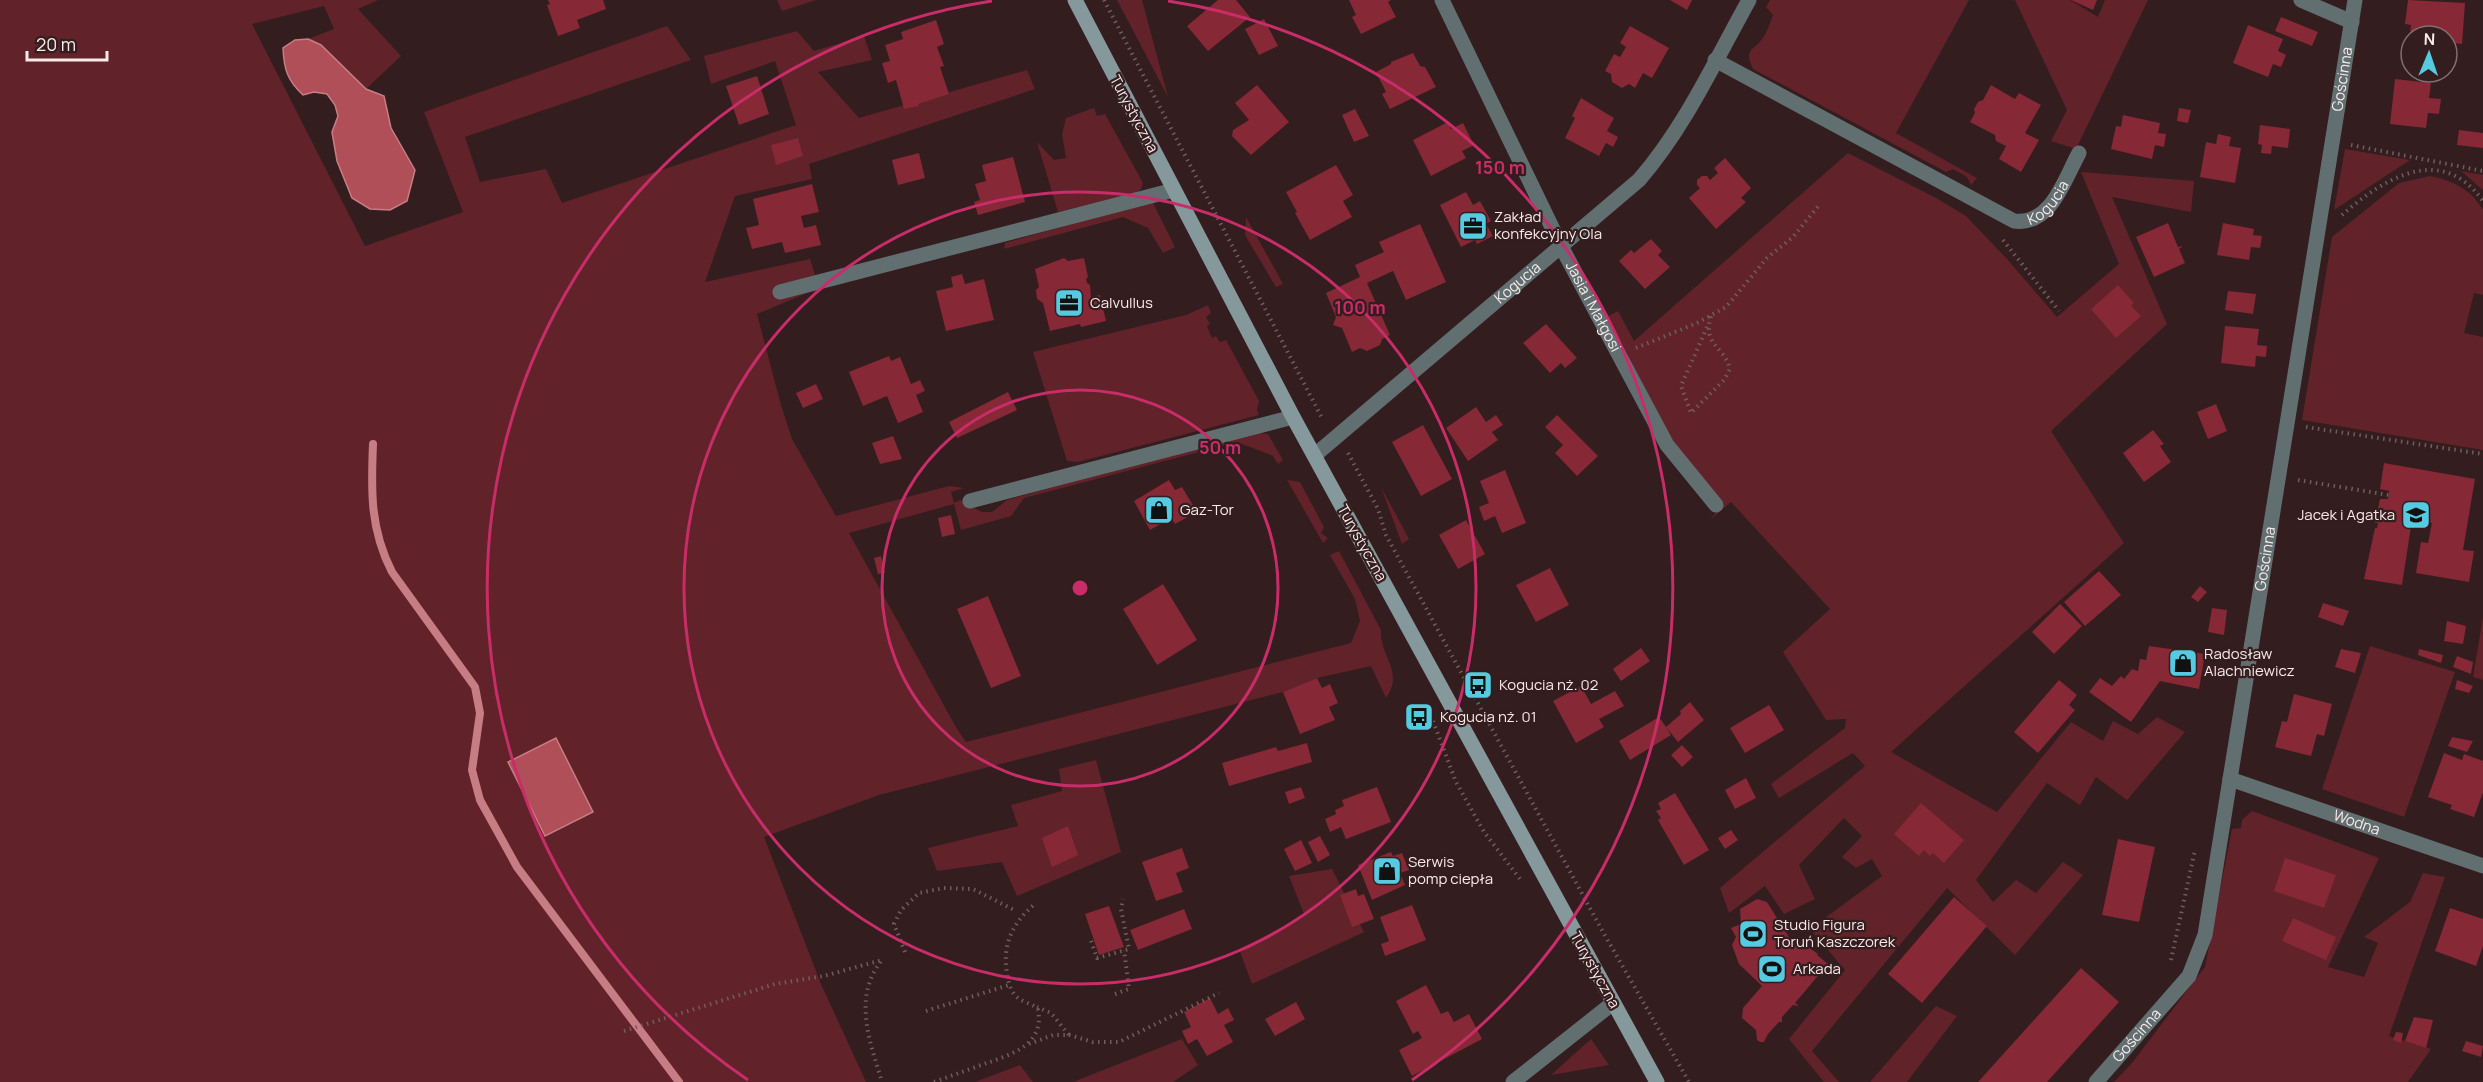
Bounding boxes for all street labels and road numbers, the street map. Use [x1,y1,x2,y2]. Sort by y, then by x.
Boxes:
street label: Gościnna [2326,45,2357,113]
street label: Turystyczna [1105,71,1164,156]
street label: Kogucia [2024,177,2074,230]
street label: Kogucia [1490,257,1545,308]
street label: Jasia i Małgosi [1561,257,1626,355]
street label: Turystyczna [1333,500,1392,585]
street label: Gościnna [2249,525,2280,593]
street label: Wodna [2331,804,2383,840]
street label: Turystyczna [1566,927,1625,1012]
street label: Gościnna [2107,1004,2166,1066]

